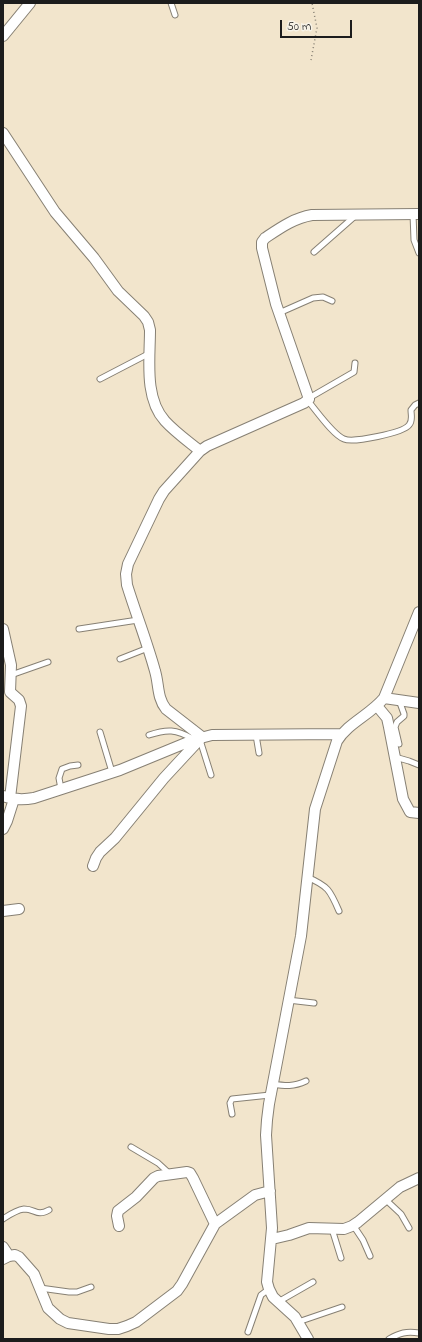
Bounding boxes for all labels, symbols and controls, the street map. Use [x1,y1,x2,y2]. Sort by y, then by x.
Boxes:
scale bar [282,12,354,38]
text: 50 m [287,18,311,36]

